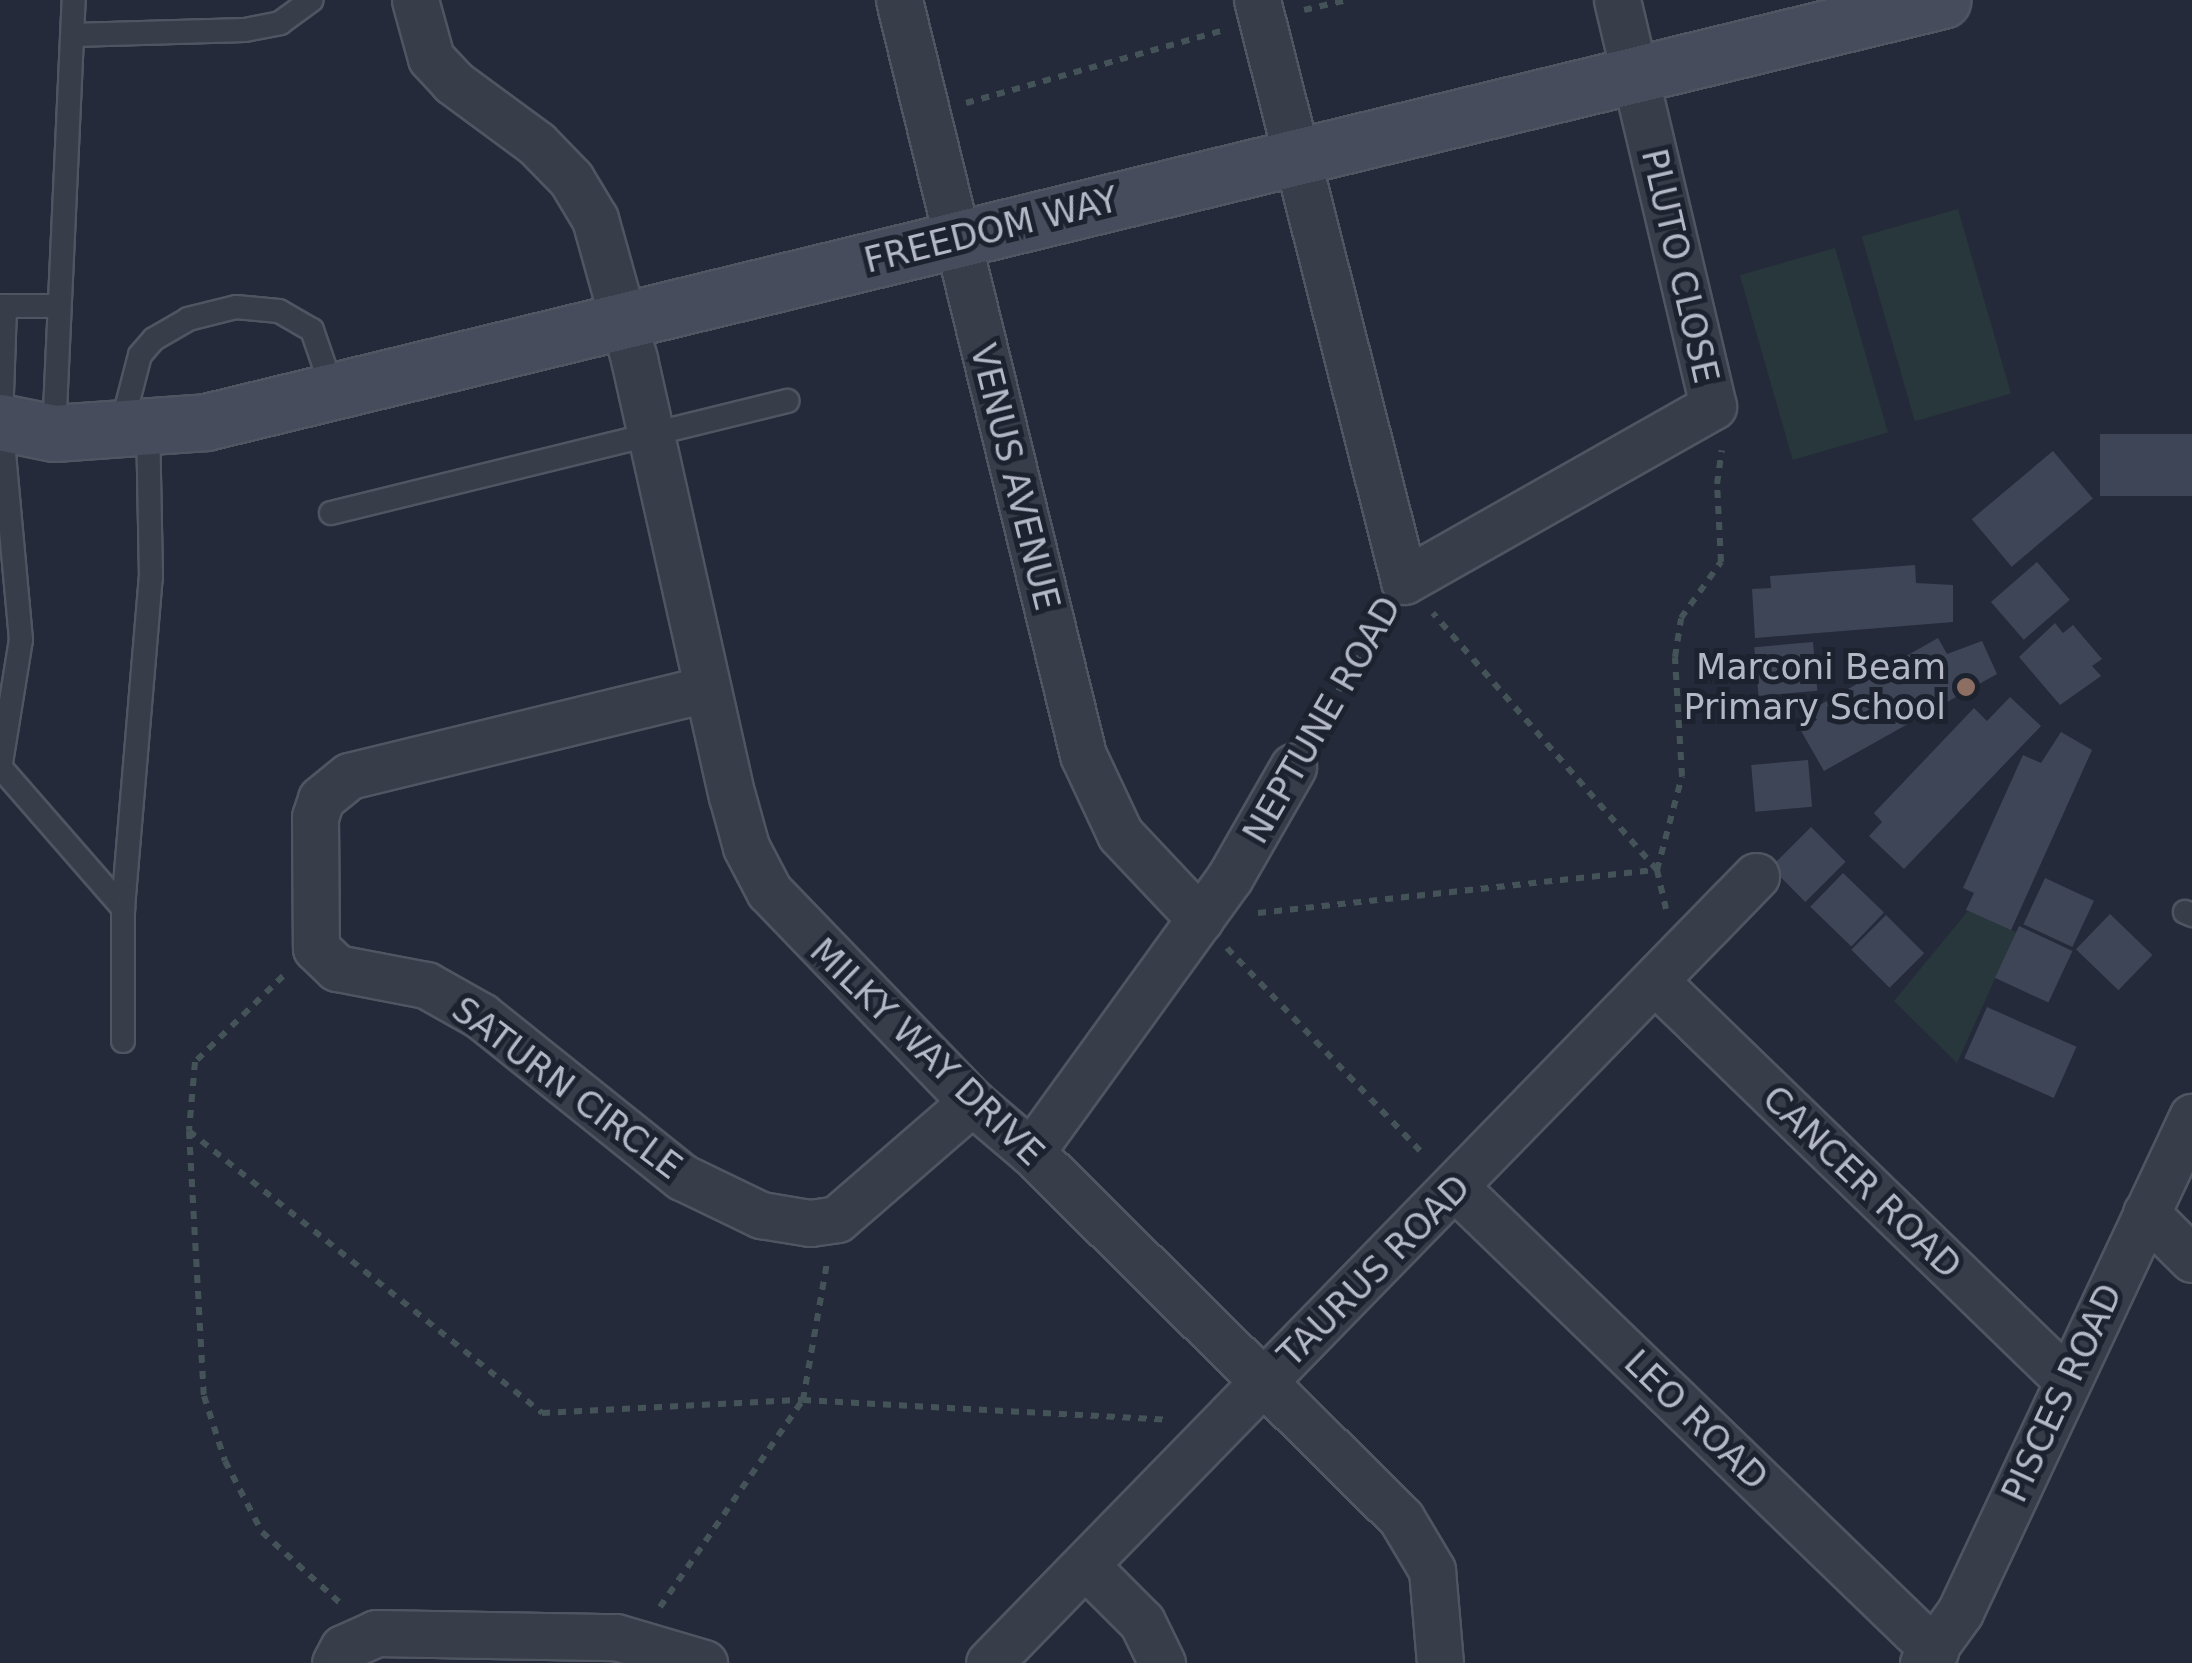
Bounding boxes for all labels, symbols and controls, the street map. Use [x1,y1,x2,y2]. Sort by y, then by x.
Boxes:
street label: PLUTO CLOSE [1633,145,1727,387]
street label: FREEDOM WAY [860,178,1122,282]
street label: VENUS AVENUE [962,340,1068,614]
street label: NEPTUNE ROAD [1234,589,1410,851]
place label: Marconi Beam Primary School [1683,646,1946,728]
marker: Marconi Beam Primary School [1955,676,1977,698]
street label: MILKY WAY DRIVE [802,930,1052,1174]
street label: SATURN CIRCLE [444,988,690,1188]
street label: CANCER ROAD [1754,1077,1970,1287]
street label: TAURUS ROAD [1269,1166,1479,1376]
street label: PISCES ROAD [1993,1277,2131,1509]
street label: LEO ROAD [1616,1342,1776,1498]

